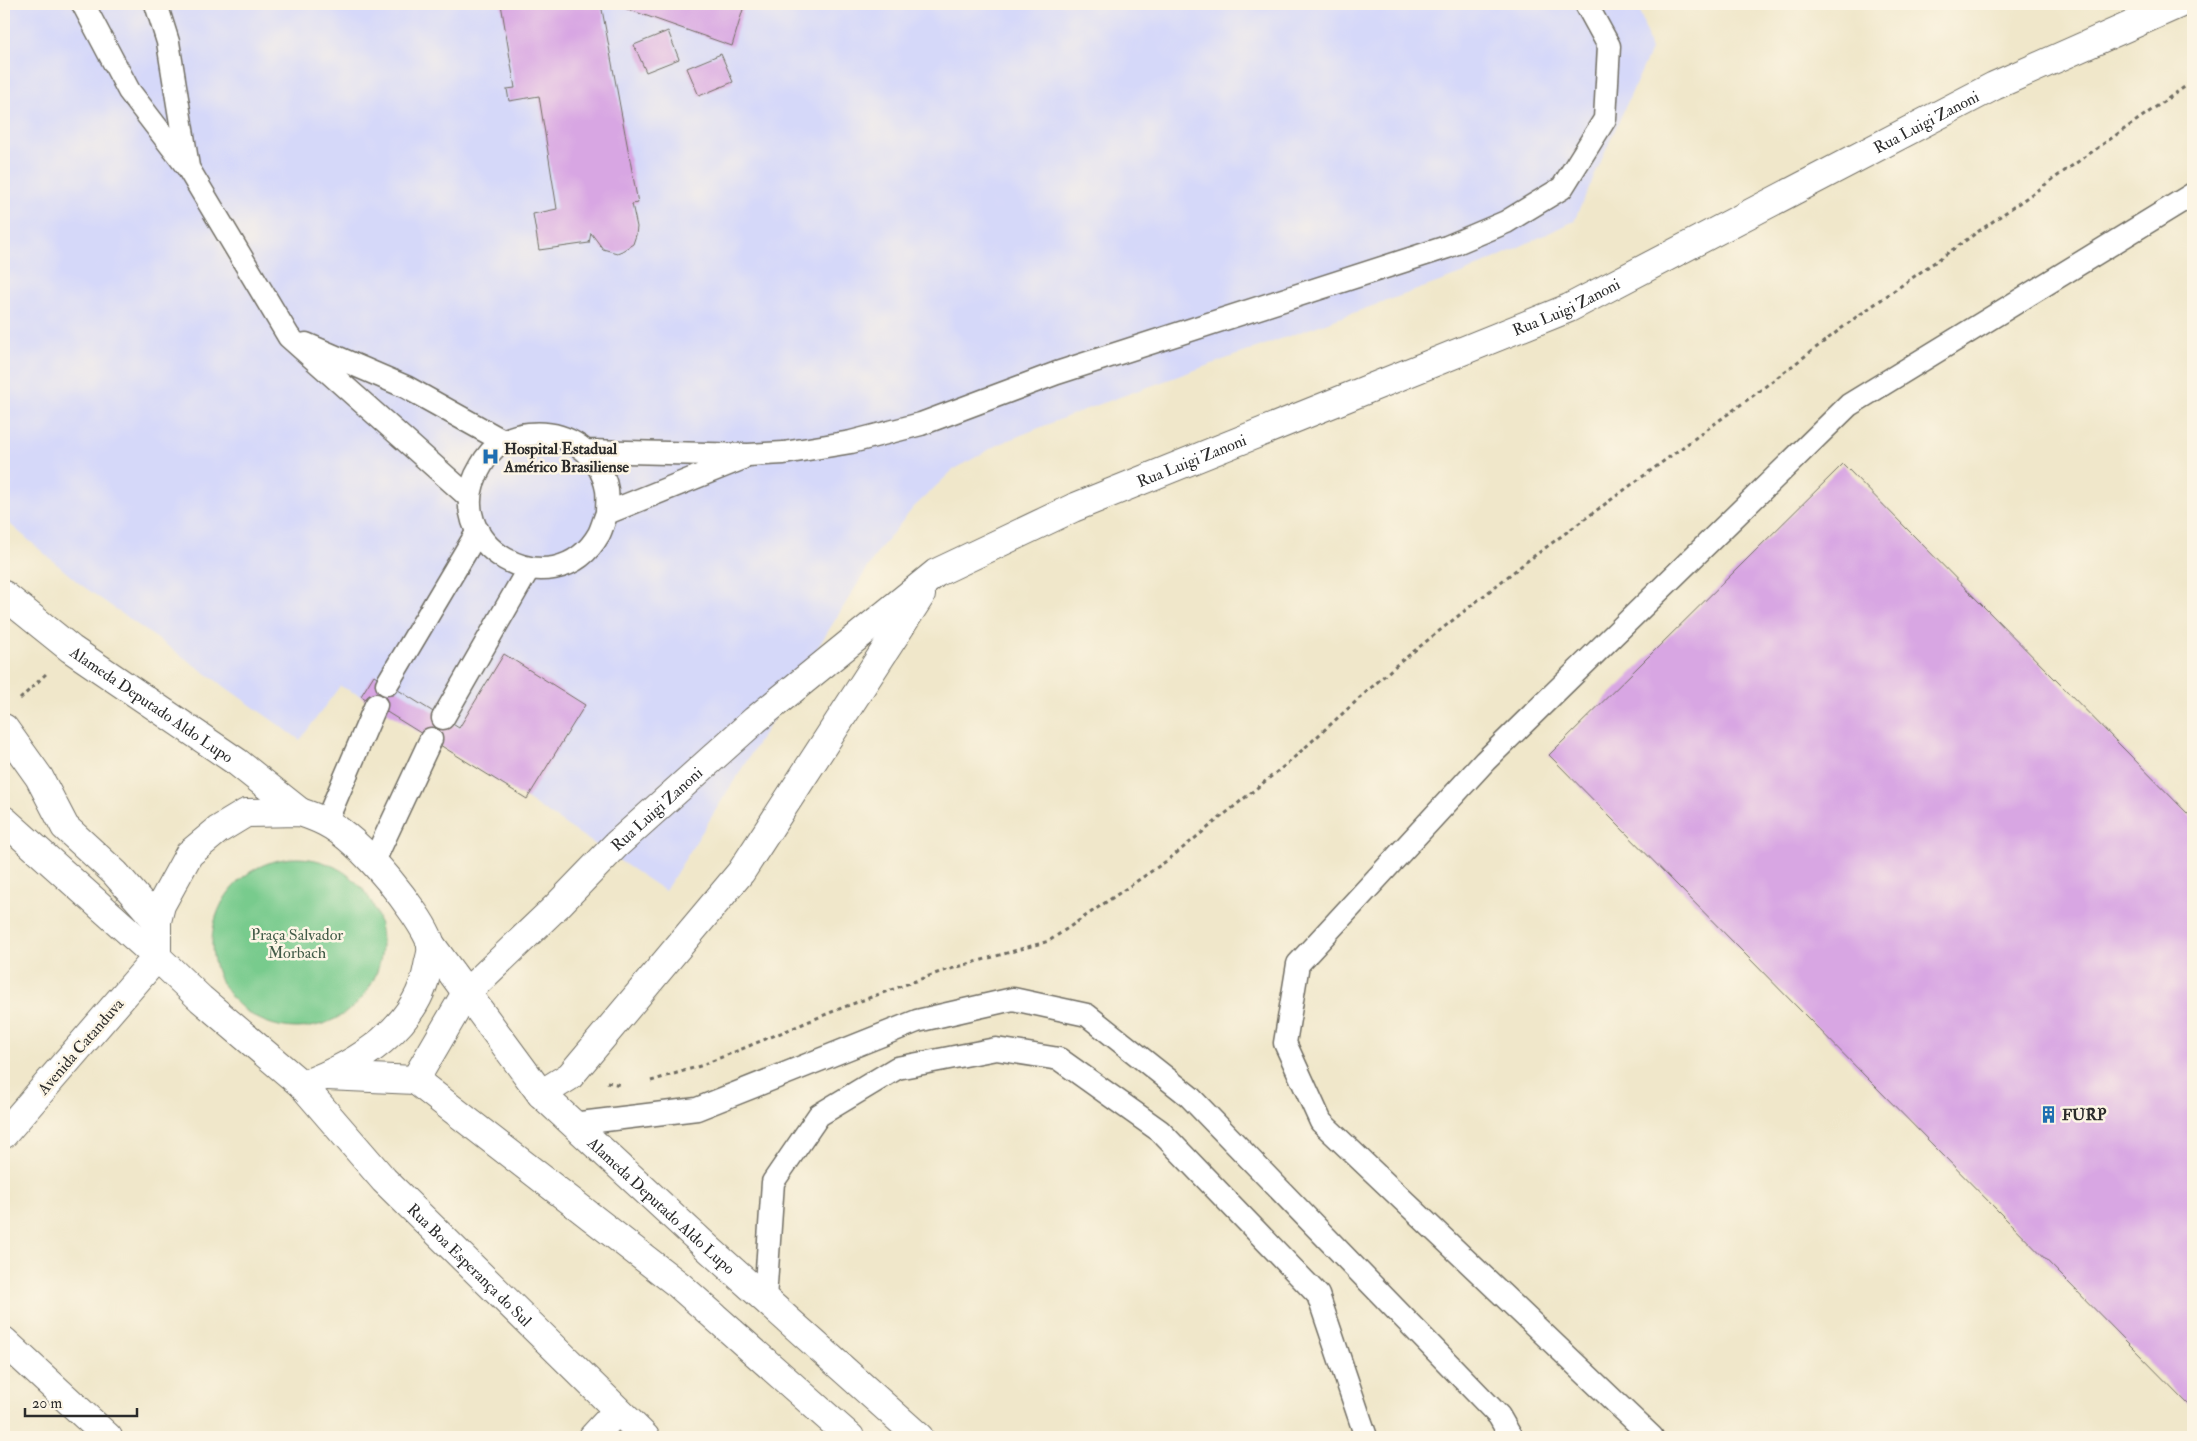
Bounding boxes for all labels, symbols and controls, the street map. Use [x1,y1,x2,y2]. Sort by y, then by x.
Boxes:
street label: Rua Luigi Zanoni [1870,87,1983,158]
street label: Rua Luigi Zanoni [1510,274,1624,341]
street label: Rua Luigi Zanoni [1134,430,1249,492]
place label: Hospital Estadual Américo Brasiliense [503,439,629,477]
hospital icon: Hospital Estadual Américo Brasiliense [480,447,500,467]
street label: Alameda Deputado Aldo Lupo [65,642,237,768]
street label: Rua Luigi Zanoni [607,763,707,856]
park label: Praça Salvador Morbach [251,925,343,963]
street label: Avenida Catanduva [33,994,128,1100]
building icon: FURP [2038,1104,2058,1124]
place label: FURP [2062,1105,2107,1125]
street label: Alameda Deputado Aldo Lupo [582,1133,739,1279]
street label: Rua Boa Esperança do Sul [403,1200,536,1331]
scale bar [25,1386,138,1418]
text: 20 m [32,1394,62,1413]

